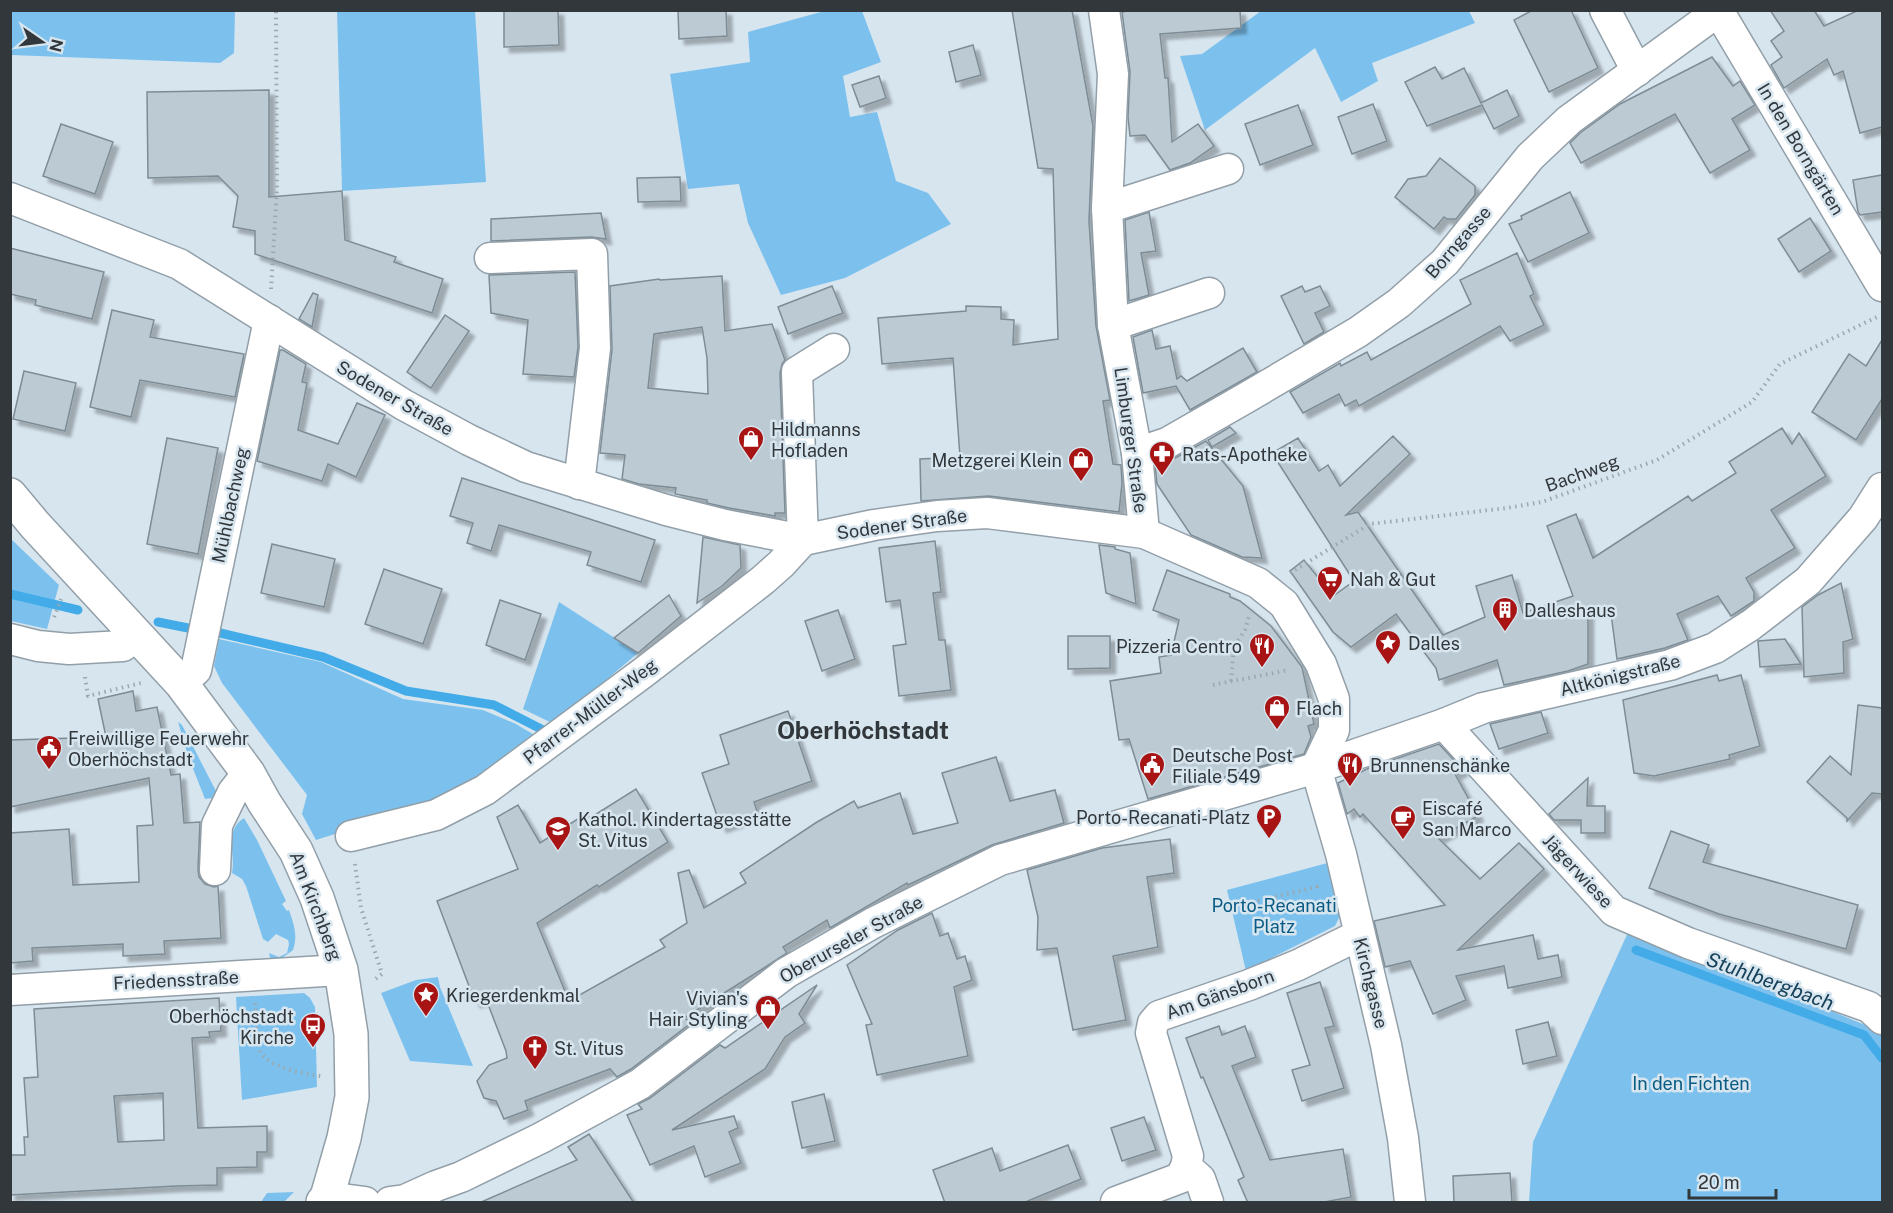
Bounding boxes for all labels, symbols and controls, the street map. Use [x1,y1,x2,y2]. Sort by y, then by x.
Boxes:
north arrow [12,12,72,72]
text: N [45,37,67,54]
street label: In den Borngärten [1753,79,1849,219]
street label: Borngasse [1421,202,1495,282]
street label: Sodener Straße [333,356,457,440]
street label: Limburger Straße [1110,366,1152,514]
place label: Hildmanns Hofladen [771,419,861,461]
shop icon: Hildmanns Hofladen [736,424,766,462]
pharmacy icon: Rats-Apotheke [1147,439,1177,477]
place label: Rats-Apotheke [1182,444,1307,465]
street label: Mühlbachweg [207,445,253,565]
shop icon: Metzgerei Klein [1066,445,1096,483]
place label: Metzgerei Klein [931,450,1062,471]
street label: Bachweg [1542,450,1622,496]
street label: Sodener Straße [835,504,969,544]
supermarket icon: Nah & Gut [1315,564,1345,602]
place label: Nah & Gut [1350,569,1436,590]
building icon: Dalleshaus [1490,595,1520,633]
place label: Dalleshaus [1524,600,1616,621]
place icon: Dalles [1373,628,1403,666]
restaurant icon: Pizzeria Centro [1247,631,1277,669]
place label: Dalles [1408,633,1460,654]
place label: Pizzeria Centro [1116,636,1242,657]
street label: Altkönigstraße [1558,650,1682,700]
street label: Pfarrer-Müller-Weg [519,654,661,768]
shop icon: Flach [1262,693,1292,731]
place label: Flach [1296,698,1342,719]
district label: Oberhöchstadt [777,716,949,744]
place label: Freiwillige Feuerwehr Oberhöchstadt [68,728,249,770]
public building icon: Freiwillige Feuerwehr Oberhöchstadt [34,733,64,771]
place label: Deutsche Post Filiale 549 [1172,745,1293,787]
public building icon: Deutsche Post Filiale 549 [1137,750,1167,788]
restaurant icon: Brunnenschänke [1335,750,1365,788]
place label: Brunnenschänke [1370,755,1510,776]
place label: Eiscafé San Marco [1422,798,1511,840]
parking icon: Porto-Recanati-Platz [1254,802,1284,840]
cafe icon: Eiscafé San Marco [1388,803,1418,841]
place label: Porto-Recanati-Platz [1076,807,1250,828]
place label: Kathol. Kindertagesstätte St. Vitus [578,809,792,851]
school or university icon: Kathol. Kindertagesstätte St. Vitus [543,814,573,852]
street label: Jägerwiese [1539,830,1617,912]
street label: Am Kirchberg [286,848,346,964]
street label: Oberurseler Straße [776,891,926,987]
park label: Porto-Recanati Platz [1211,895,1337,937]
street label: Kirchgasse [1350,935,1392,1031]
water label: Stuhlbergbach [1703,947,1837,1015]
street label: Am Gänsborn [1163,965,1277,1023]
street label: Friedensstraße [112,966,240,994]
place icon: Kriegerdenkmal [411,980,441,1018]
place label: Kriegerdenkmal [446,985,580,1006]
place label: Vivian's Hair Styling [648,988,748,1030]
shop icon: Vivian's Hair Styling [753,993,783,1031]
place label: Oberhöchstadt Kirche [169,1006,294,1048]
bus stop icon: Oberhöchstadt Kirche [298,1011,328,1049]
church icon: St. Vitus [520,1033,550,1071]
place label: St. Vitus [554,1038,624,1059]
park label: In den Fichten [1632,1073,1750,1094]
scale bar [1689,1162,1776,1200]
text: 20 m [1698,1172,1740,1193]

